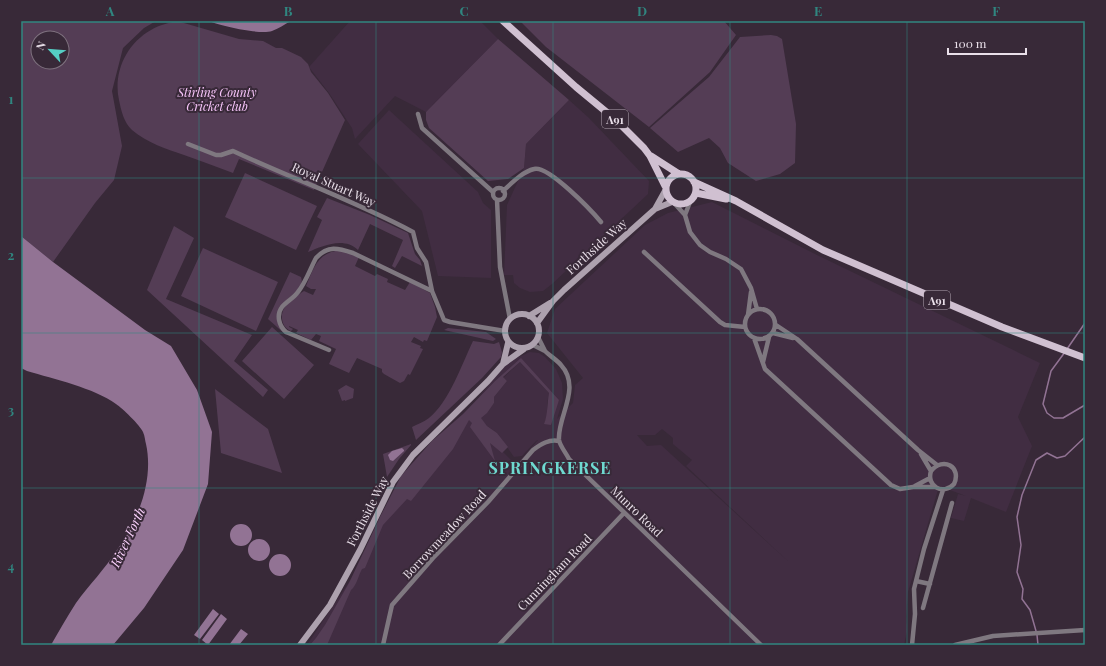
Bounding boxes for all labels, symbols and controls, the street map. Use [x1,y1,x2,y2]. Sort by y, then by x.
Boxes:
text: A [105,2,115,19]
text: B [284,2,293,19]
text: C [459,2,469,19]
text: D [637,2,647,19]
text: E [814,2,822,19]
text: F [992,2,1000,19]
north arrow [30,30,70,70]
scale bar [948,30,1026,56]
text: 100 m [954,35,987,51]
text: N [32,38,49,52]
park label: Stirling County Cricket club [176,84,257,114]
text: 1 [9,90,14,107]
road number: A91 [602,110,628,128]
street label: Royal Stuart Way [289,158,379,210]
street label: Forthside Way [562,214,630,278]
text: 2 [8,246,15,263]
road number: A91 [924,291,950,309]
text: 3 [8,401,14,418]
district label: SPRINGKERSE [489,457,611,478]
street label: Forthside Way [343,473,391,549]
street label: Munro Road [608,482,666,540]
street label: Borrowmeadow Road [399,486,489,582]
water label: River Forth [105,504,148,570]
street label: Cunningham Road [513,530,595,614]
text: 4 [8,557,15,574]

